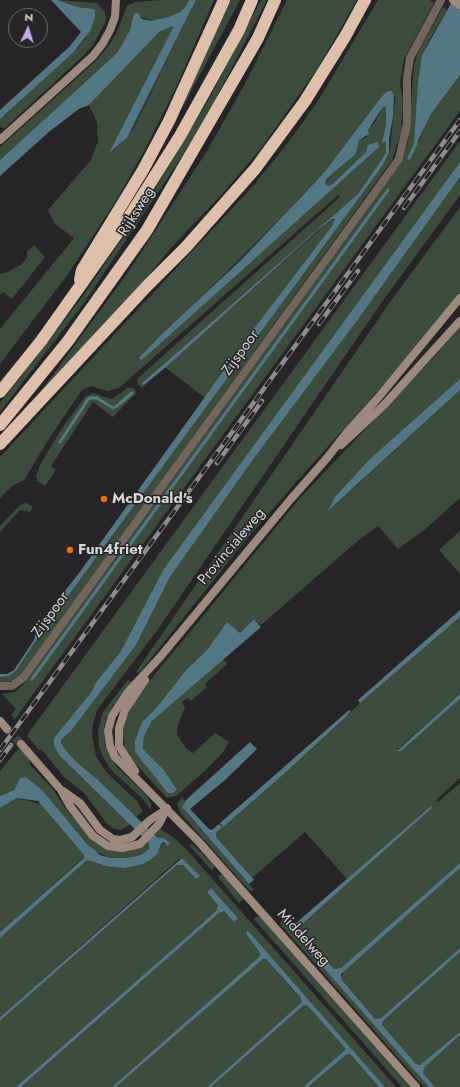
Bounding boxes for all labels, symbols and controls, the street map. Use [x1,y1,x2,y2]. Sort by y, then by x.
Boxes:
north arrow [8,8,48,48]
text: N [24,9,34,25]
street label: Rijksweg [115,184,159,240]
street label: Zijspoor [218,327,264,379]
place label: McDonald's [112,490,193,508]
marker: McDonald's [99,494,109,504]
street label: Provincialeweg [195,505,269,589]
place label: Fun4friet [78,541,143,559]
marker: Fun4friet [65,545,75,555]
street label: Zijspoor [28,589,74,641]
street label: Middelweg [273,906,333,970]

